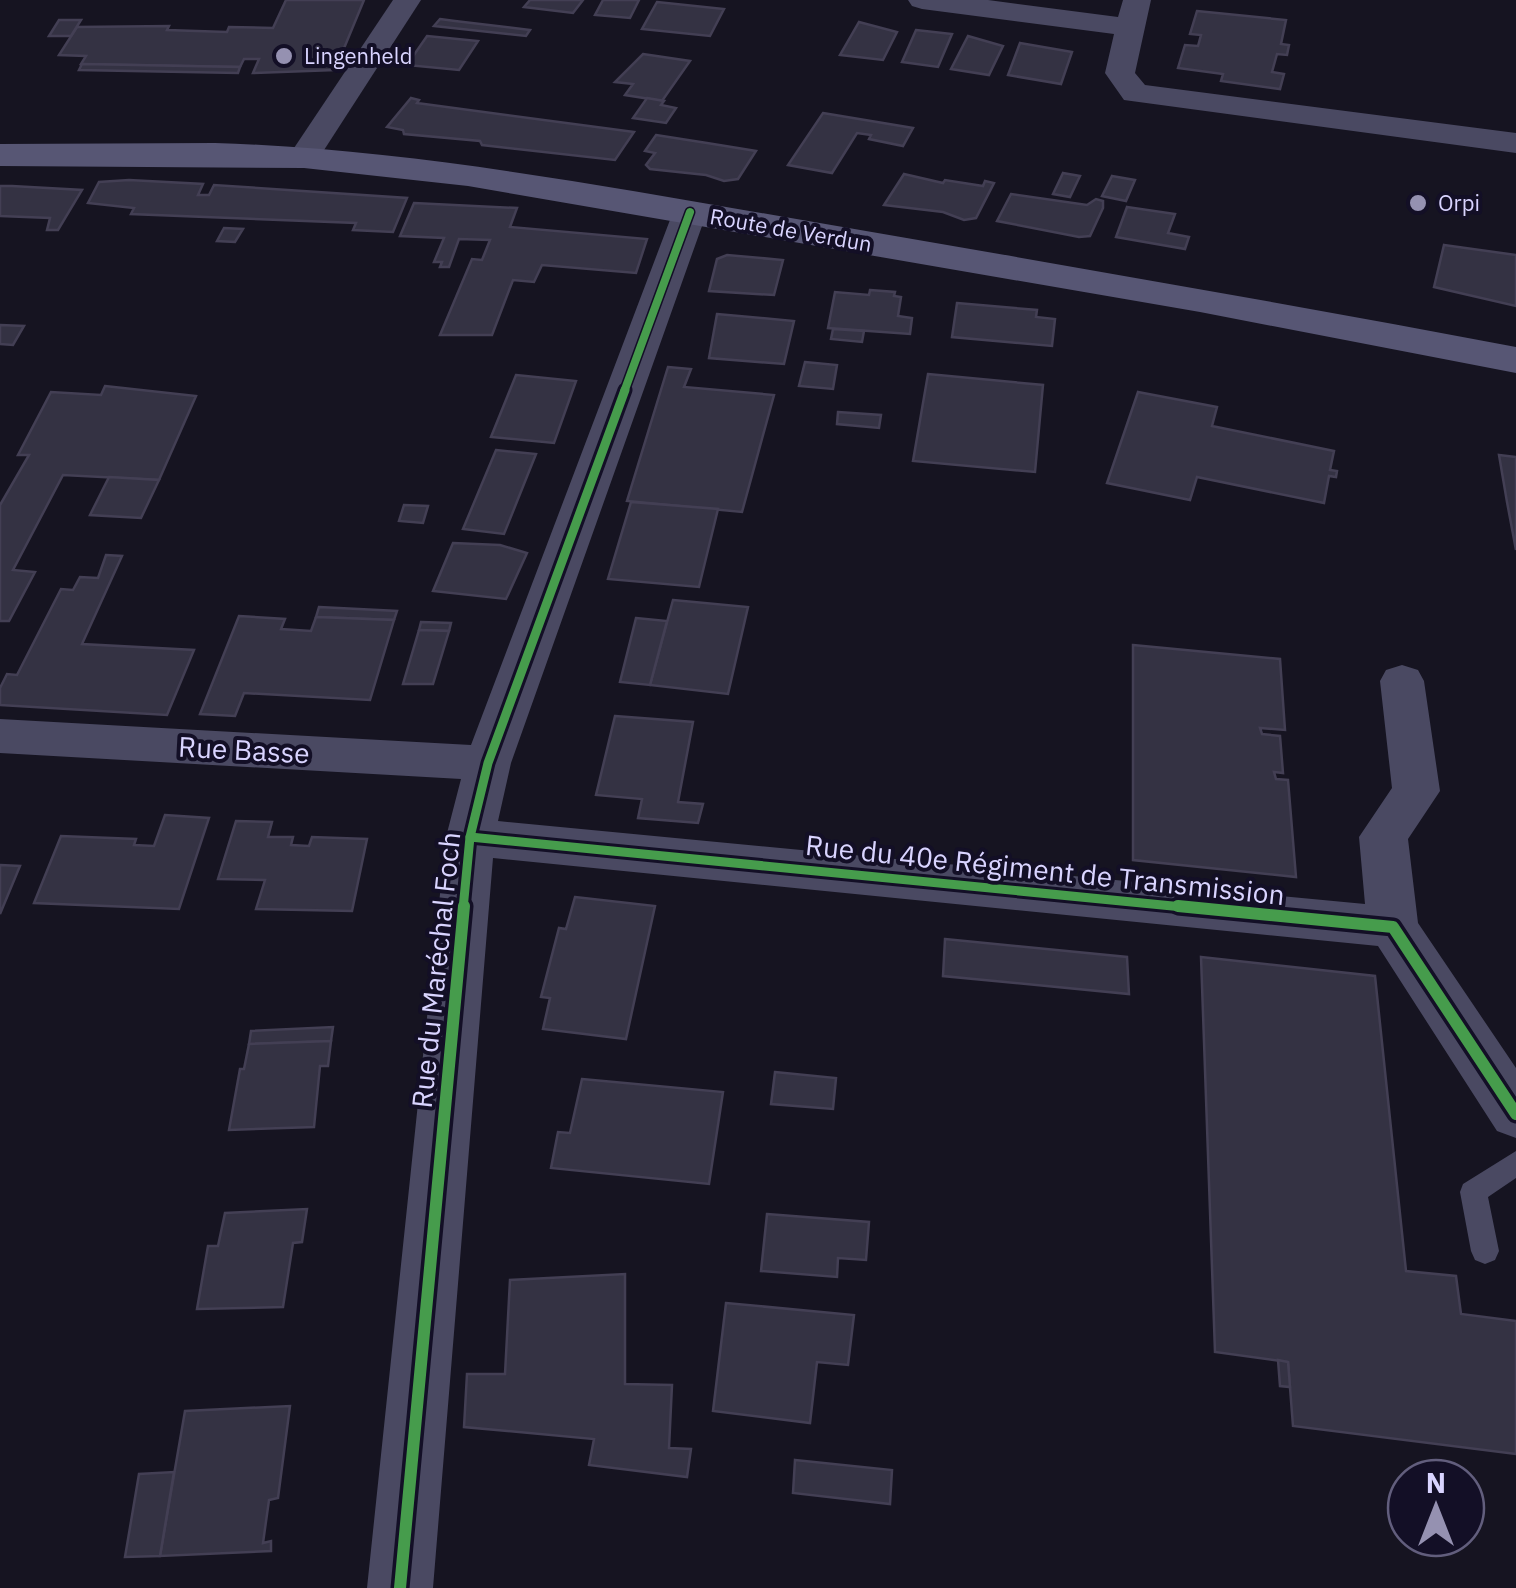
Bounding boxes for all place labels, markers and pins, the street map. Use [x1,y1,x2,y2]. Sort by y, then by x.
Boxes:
place label: Lingenheld [304,41,412,70]
marker: Lingenheld [273,45,295,67]
place label: Orpi [1438,188,1480,217]
marker: Orpi [1407,192,1429,214]

